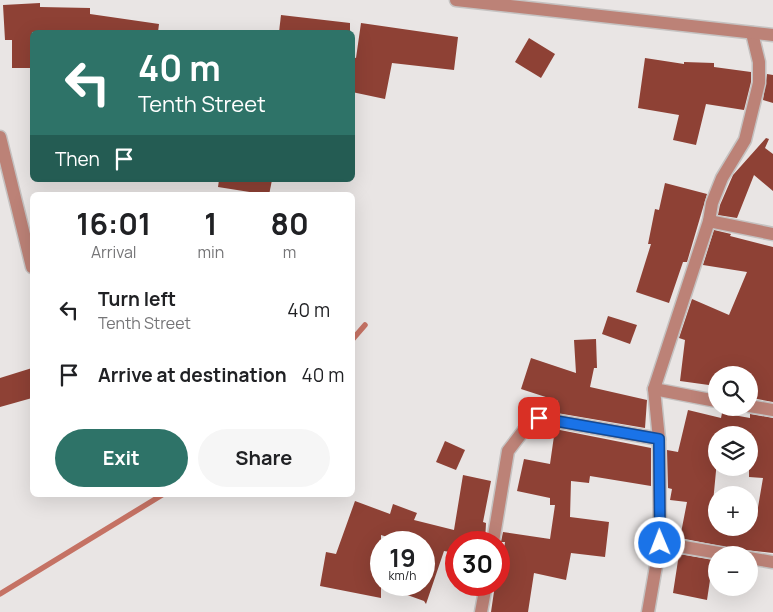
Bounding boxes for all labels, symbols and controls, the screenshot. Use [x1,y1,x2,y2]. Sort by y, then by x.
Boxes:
text: 40 m [138,44,221,92]
icon: left [55,50,120,115]
text: Tenth Street [138,89,266,119]
icon: arrive [110,145,138,173]
text: Then [55,146,100,172]
text: 16:01 [76,203,151,244]
text: 1 [204,203,217,244]
text: 80 [271,203,309,244]
text: Arrival [91,241,137,263]
text: min [197,241,224,263]
text: m [283,241,296,263]
text: Turn left [98,286,176,312]
icon: left [55,296,83,324]
text: 40 m [287,297,330,323]
text: Tenth Street [98,312,191,334]
icon: arrive [55,361,83,389]
text: Arrive at destination [98,362,287,388]
text: 40 m [302,362,344,388]
map controls [708,366,758,596]
button: search [708,366,758,416]
pin [518,397,560,439]
icon: arrive [525,404,553,432]
button: layers [708,426,758,476]
button: Exit [55,429,188,487]
button: Share [198,429,330,487]
button: + [708,486,758,536]
position arrow [633,516,685,568]
speed limit sign: 30 [445,531,510,596]
text: 19 [389,540,416,575]
button: − [708,546,758,596]
text: km/h [389,567,416,584]

